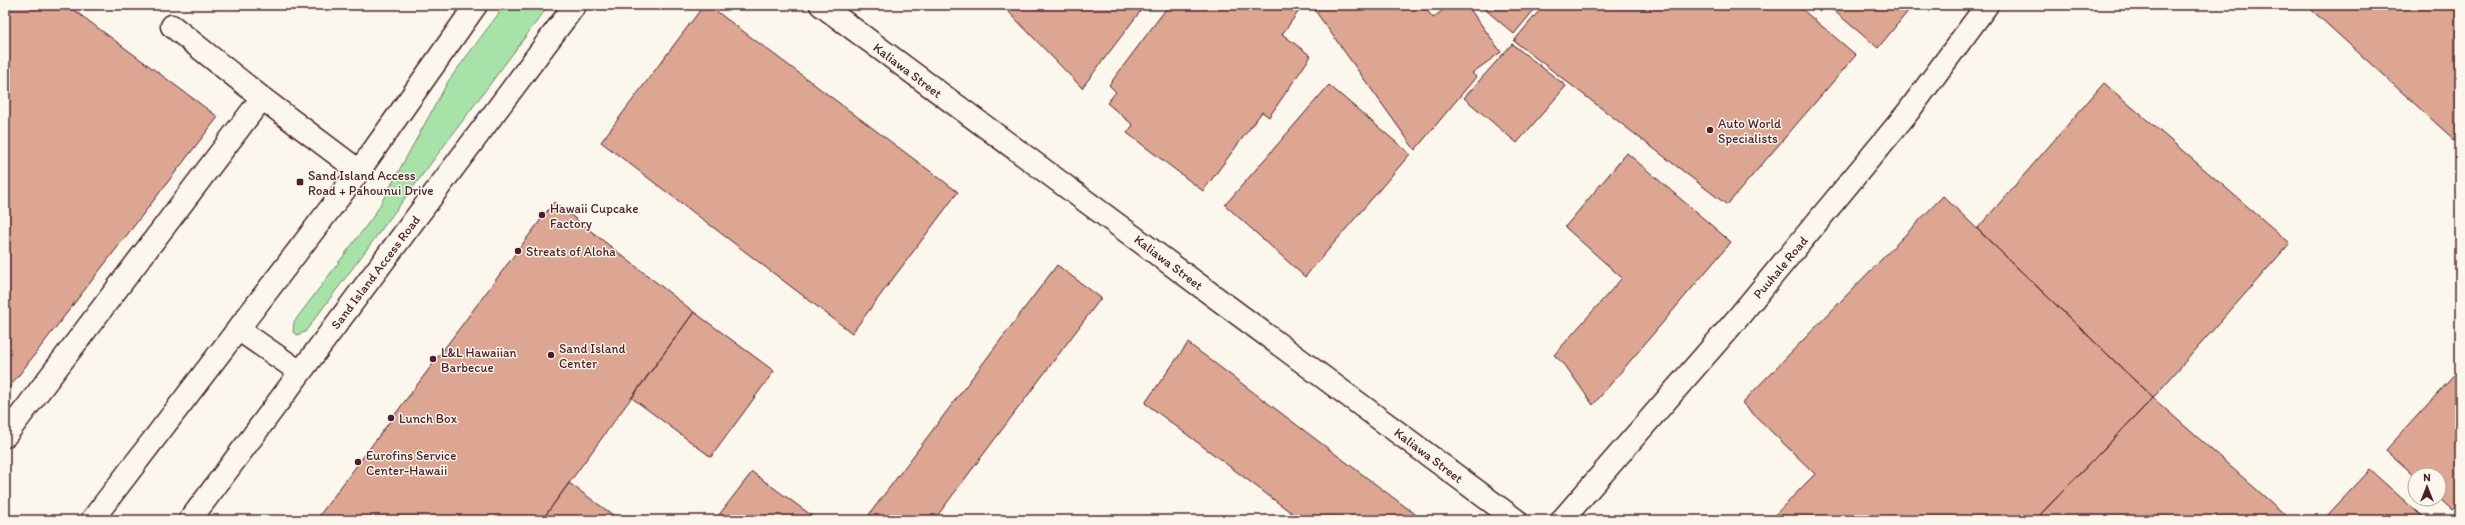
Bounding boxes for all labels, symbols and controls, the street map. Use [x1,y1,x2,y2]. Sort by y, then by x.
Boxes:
street label: Kaliawa Street [870,40,945,101]
place label: Auto World Specialists [1718,116,1781,146]
marker: Auto World Specialists [1705,125,1715,135]
place label: Sand Island Access Road + Pahounui Drive [308,168,434,198]
marker: Sand Island Access Road + Pahounui Drive [295,177,305,187]
place label: Hawaii Cupcake Factory [550,201,639,231]
marker: Hawaii Cupcake Factory [537,210,547,220]
street label: Sand Island Access Road [328,212,423,332]
street label: Kaliawa Street [1131,232,1206,293]
street label: Puuhale Road [1750,233,1811,301]
place label: Streats of Aloha [526,244,616,259]
marker: Streats of Aloha [513,246,523,256]
place label: Sand Island Center [559,341,625,371]
place label: L&L Hawaiian Barbecue [441,345,516,375]
marker: Sand Island Center [546,350,556,360]
marker: L&L Hawaiian Barbecue [428,354,438,364]
place label: Lunch Box [399,411,458,426]
marker: Lunch Box [386,413,396,423]
street label: Kaliawa Street [1391,425,1466,486]
place label: Eurofins Service Center-Hawaii [366,448,456,478]
marker: Eurofins Service Center-Hawaii [353,457,363,467]
north arrow [2407,467,2447,507]
text: N [2423,471,2431,484]

